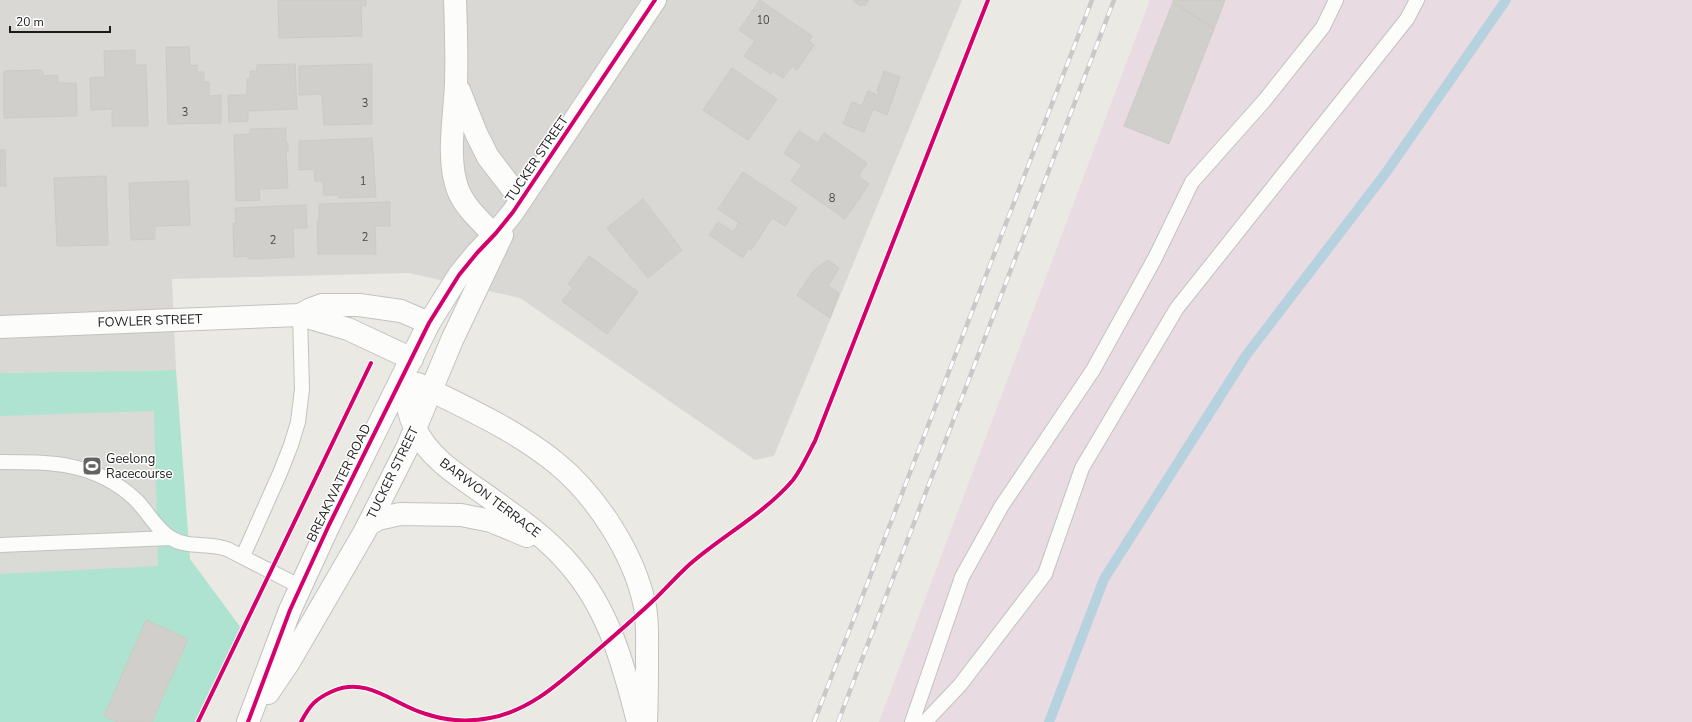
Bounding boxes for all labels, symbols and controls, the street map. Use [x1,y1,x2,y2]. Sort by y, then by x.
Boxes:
scale bar [10,8,110,34]
house number: 10 [756,13,770,28]
text: 20 m [16,14,44,30]
house number: 3 [362,96,368,111]
house number: 3 [182,105,188,120]
street label: TUCKER STREET [501,112,573,206]
house number: 1 [360,174,366,189]
house number: 8 [829,191,836,206]
house number: 2 [362,230,368,245]
house number: 2 [270,233,276,248]
street label: FOWLER STREET [97,310,203,332]
street label: BREAKWATER ROAD [303,421,375,545]
street label: TUCKER STREET [363,424,423,522]
place label: Geelong Racecourse [106,450,173,483]
street label: BARWON TERRACE [436,454,544,542]
sports icon: Geelong Racecourse [81,455,103,477]

